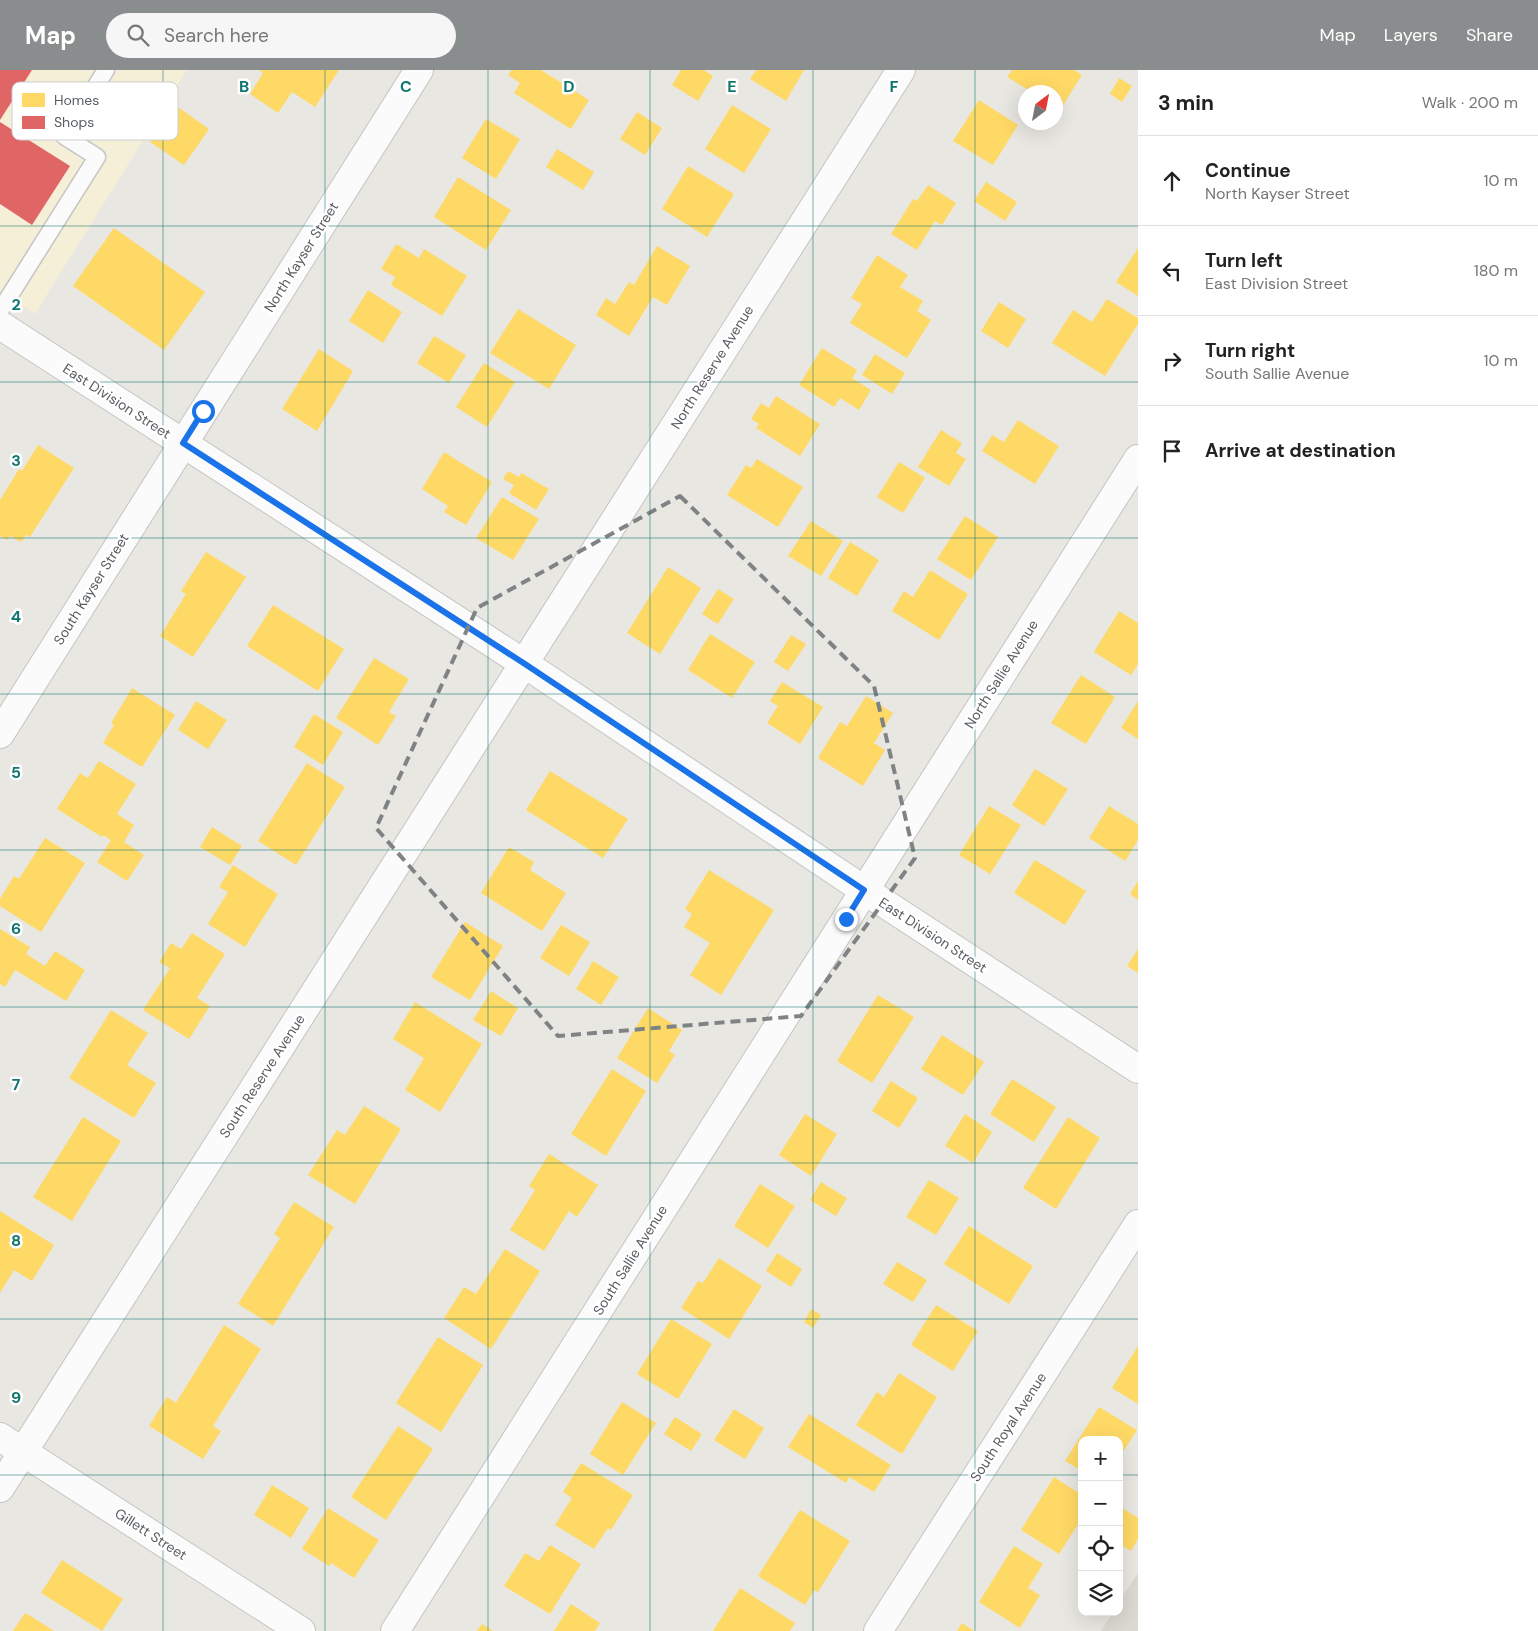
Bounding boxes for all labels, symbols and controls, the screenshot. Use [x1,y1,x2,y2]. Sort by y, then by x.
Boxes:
search box [106,13,456,58]
text: Map [25,20,76,51]
icon: search [124,21,152,49]
text: Search here [164,23,269,48]
text: Map [1320,23,1356,47]
text: Layers [1384,23,1438,47]
text: Share [1466,23,1513,47]
text: B [239,76,249,97]
text: C [400,76,412,97]
text: D [563,76,575,97]
text: E [727,76,737,97]
text: F [890,76,899,97]
legend [12,82,178,140]
north arrow [1018,85,1063,130]
text: 3 min [1158,89,1214,117]
text: Homes [54,91,99,109]
text: Walk · 200 m [1422,92,1518,113]
text: Shops [54,113,94,131]
text: Continue [1205,158,1291,183]
icon: ahead [1158,167,1186,195]
text: 10 m [1484,170,1518,191]
text: North Kayser Street [1205,183,1350,204]
street label: North Kayser Street [260,199,342,315]
text: Turn left [1205,248,1283,273]
icon: left [1158,257,1186,285]
text: 180 m [1474,260,1518,281]
text: East Division Street [1205,273,1348,294]
text: 2 [11,294,21,315]
street label: North Reserve Avenue [667,302,757,432]
text: Turn right [1205,338,1295,363]
icon: right [1158,347,1186,375]
text: 10 m [1484,350,1518,371]
street label: East Division Street [60,359,174,443]
text: South Sallie Avenue [1205,363,1349,384]
route start [192,400,215,423]
icon: arrive [1158,437,1186,465]
text: Arrive at destination [1205,438,1396,463]
text: 3 [11,450,21,471]
street label: South Kayser Street [49,530,133,648]
text: 4 [11,606,21,627]
street label: North Sallie Avenue [960,616,1042,732]
text: 5 [11,762,21,783]
street label: East Division Street [876,893,990,977]
route end [835,908,858,931]
text: 6 [11,918,21,939]
street label: South Reserve Avenue [215,1011,309,1141]
text: 7 [12,1074,21,1095]
street label: South Sallie Avenue [589,1202,671,1318]
text: 8 [11,1230,21,1251]
street label: South Royal Avenue [966,1369,1050,1485]
text: 9 [11,1387,21,1408]
map controls [1078,1436,1123,1616]
button: + [1078,1436,1123,1481]
button: − [1078,1481,1123,1526]
street label: Gillett Street [112,1504,190,1564]
button: locate [1078,1526,1123,1571]
button: layers [1078,1571,1123,1616]

